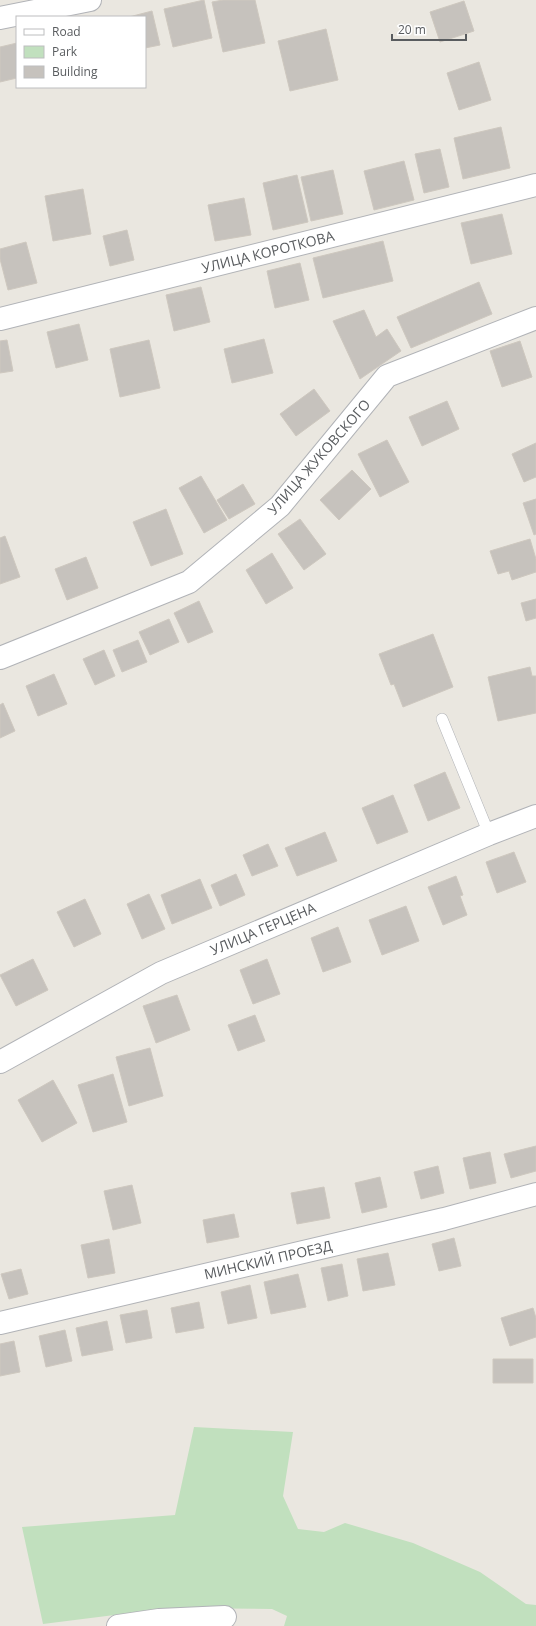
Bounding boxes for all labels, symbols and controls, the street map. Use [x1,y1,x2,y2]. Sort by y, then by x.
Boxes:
legend [16,16,146,88]
scale bar [392,16,466,42]
text: 20 m [398,21,426,38]
text: Road [52,23,81,40]
text: Park [52,43,78,60]
text: Building [52,63,98,80]
street label: УЛИЦА КОРОТКОВА [200,226,336,277]
street label: УЛИЦА ЖУКОВСКОГО [263,395,374,518]
street label: УЛИЦА ГЕРЦЕНА [207,898,319,959]
street label: МИНСКИЙ ПРОЕЗД [202,1235,334,1283]

